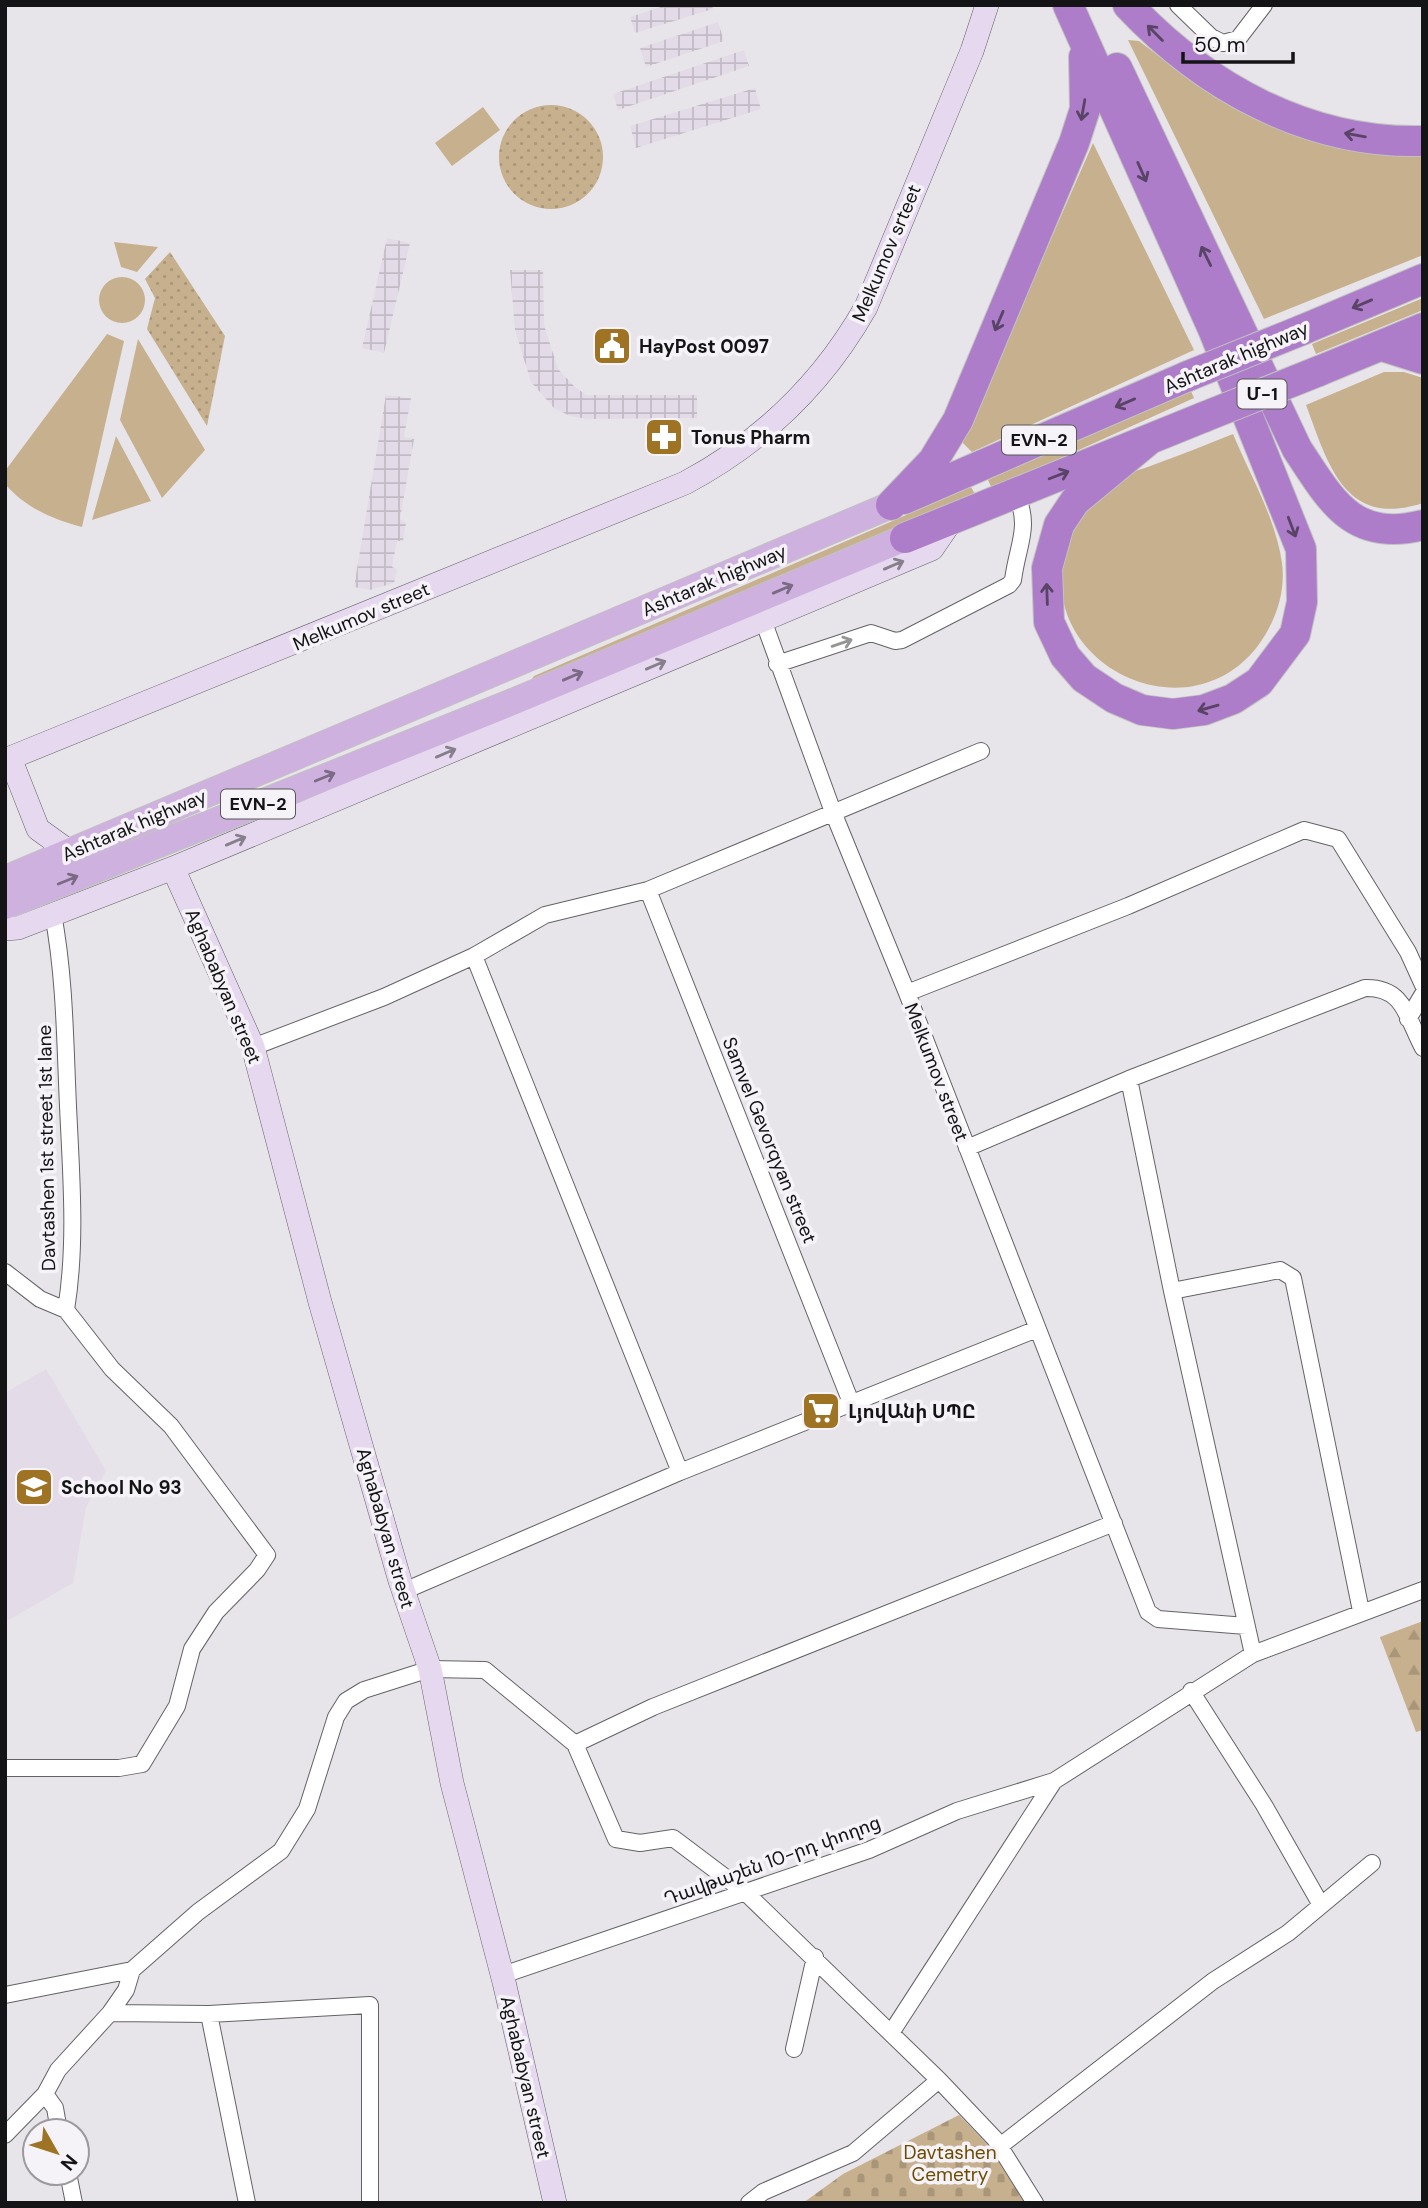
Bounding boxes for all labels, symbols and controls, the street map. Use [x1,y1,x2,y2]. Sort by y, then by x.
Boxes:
scale bar [1183,21,1293,65]
one-way arrow [1147,25,1164,42]
text: 50 m [1194,31,1245,59]
one-way arrow [1076,98,1089,121]
one-way arrow [1344,127,1367,141]
one-way arrow [1136,160,1149,182]
street label: Melkumov srteet [846,181,927,326]
one-way arrow [1199,246,1212,267]
one-way arrow [1352,299,1374,312]
one-way arrow [992,310,1005,332]
street label: Ashtarak highway [1160,316,1313,399]
public building icon: HayPost 0097 [591,325,633,367]
place label: HayPost 0097 [639,334,769,359]
road number: Մ-1 [1238,380,1286,408]
one-way arrow [1115,397,1136,410]
pharmacy icon: Tonus Pharm [643,416,685,458]
place label: Tonus Pharm [691,425,810,450]
road number: EVN-2 [1002,426,1076,454]
one-way arrow [1048,468,1069,480]
one-way arrow [1287,515,1300,537]
street label: Ashtarak highway [638,539,791,622]
one-way arrow [883,557,904,570]
street label: Melkumov street [289,576,433,657]
one-way arrow [772,581,793,594]
one-way arrow [1041,583,1054,606]
one-way arrow [831,636,853,649]
one-way arrow [644,658,666,671]
one-way arrow [562,669,583,682]
one-way arrow [1197,702,1219,715]
one-way arrow [435,746,456,759]
one-way arrow [314,769,335,782]
street label: Ashtarak highway [58,784,211,867]
road number: EVN-2 [221,790,295,818]
one-way arrow [225,834,247,847]
one-way arrow [57,873,79,886]
street label: Aghababyan street [180,905,267,1068]
street label: Melkumov street [899,999,974,1145]
street label: Davtashen 1st street 1st lane [32,1025,61,1271]
street label: Samvel Gevorqyan street [717,1033,822,1247]
supermarket icon: ԼյովԱնի ՍՊԸ [800,1390,842,1432]
place label: ԼյովԱնի ՍՊԸ [848,1399,976,1424]
street label: Aghababyan street [351,1445,420,1611]
school or university icon: School No 93 [13,1466,55,1508]
place label: School No 93 [61,1475,182,1500]
street label: Դավթաշեն 10-րդ փողոց [660,1810,884,1911]
street label: Aghababyan street [495,1993,556,2161]
north arrow [21,2117,91,2187]
park label: Davtashen Cemetry [903,2140,997,2187]
text: N [55,2149,83,2176]

